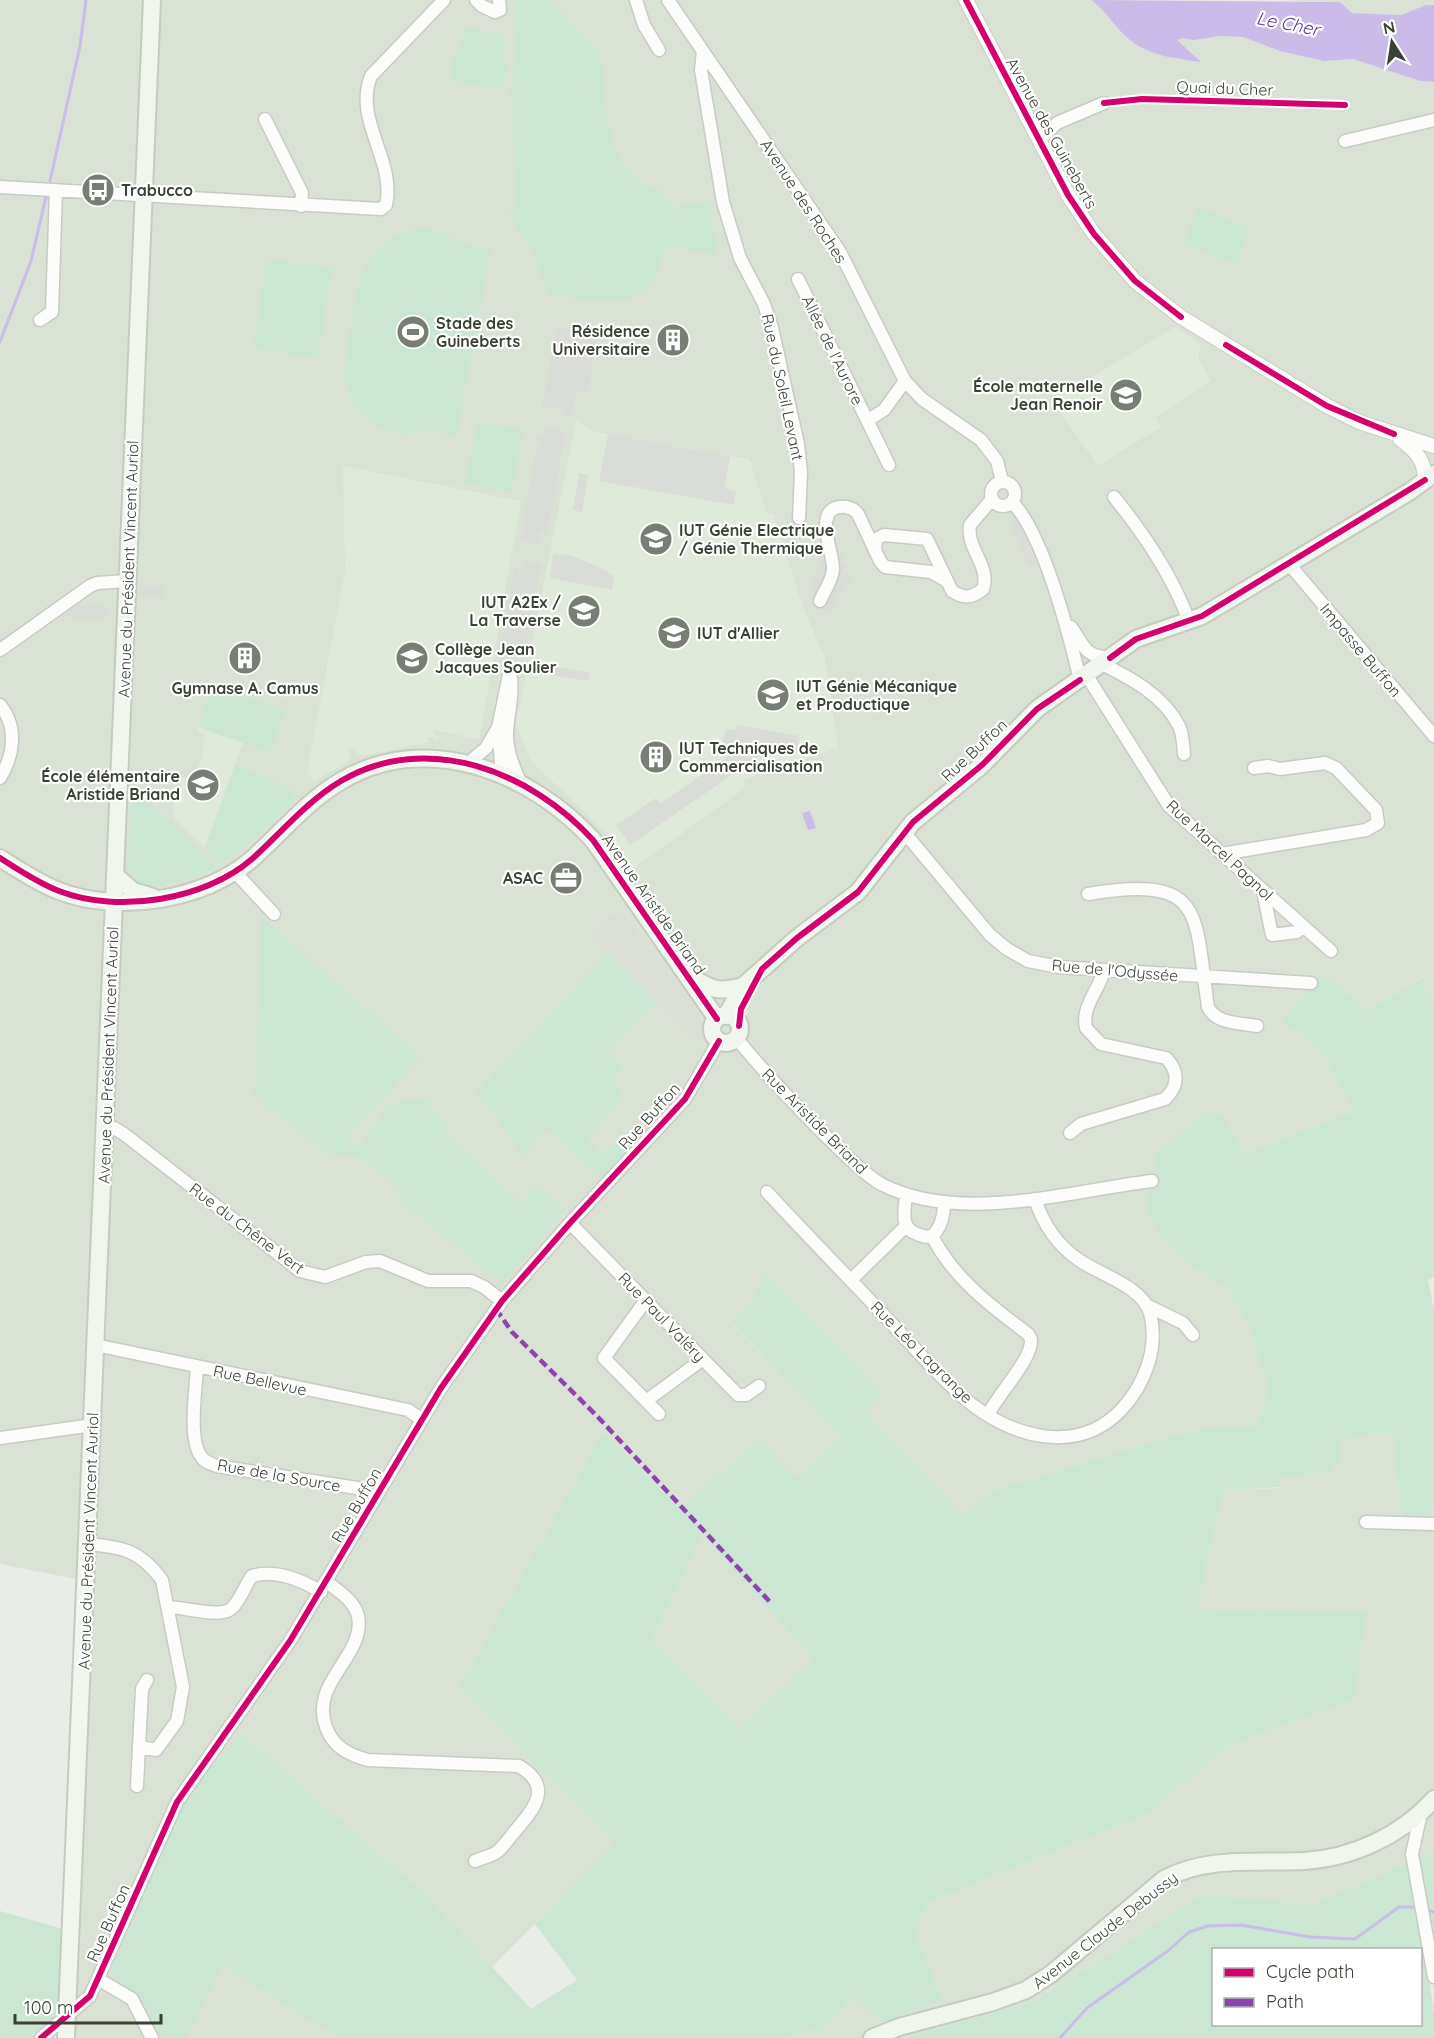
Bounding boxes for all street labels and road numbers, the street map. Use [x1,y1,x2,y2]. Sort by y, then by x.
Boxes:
street label: Avenue des Guineberts [1002,54,1102,212]
street label: Quai du Cher [1176,76,1274,100]
street label: Avenue des Roches [756,135,852,267]
street label: Allée de l'Aurore [798,292,868,408]
street label: Rue du Soleil Levant [758,312,808,462]
street label: Avenue du Président Vincent Auriol [114,440,142,698]
street label: Impasse Buffon [1316,599,1406,701]
street label: Rue Buffon [937,714,1011,786]
street label: Rue Marcel Pagnol [1162,795,1278,905]
street label: Avenue Aristide Briand [598,830,710,978]
street label: Avenue du Président Vincent Auriol [94,926,122,1184]
street label: Rue de l'Odyssée [1051,955,1179,985]
street label: Rue Aristide Briand [758,1064,872,1178]
street label: Rue Buffon [614,1078,684,1154]
street label: Rue du Chêne Vert [186,1178,308,1278]
street label: Rue Paul Valéry [614,1268,710,1366]
street label: Rue Léo Lagrange [867,1297,977,1407]
street label: Rue Bellevue [211,1360,309,1400]
street label: Avenue du Président Vincent Auriol [74,1412,102,1670]
street label: Rue de la Source [216,1454,342,1496]
street label: Rue Buffon [327,1464,385,1546]
street label: Avenue Claude Debussy [1029,1867,1181,1993]
street label: Rue Buffon [82,1881,134,1965]

